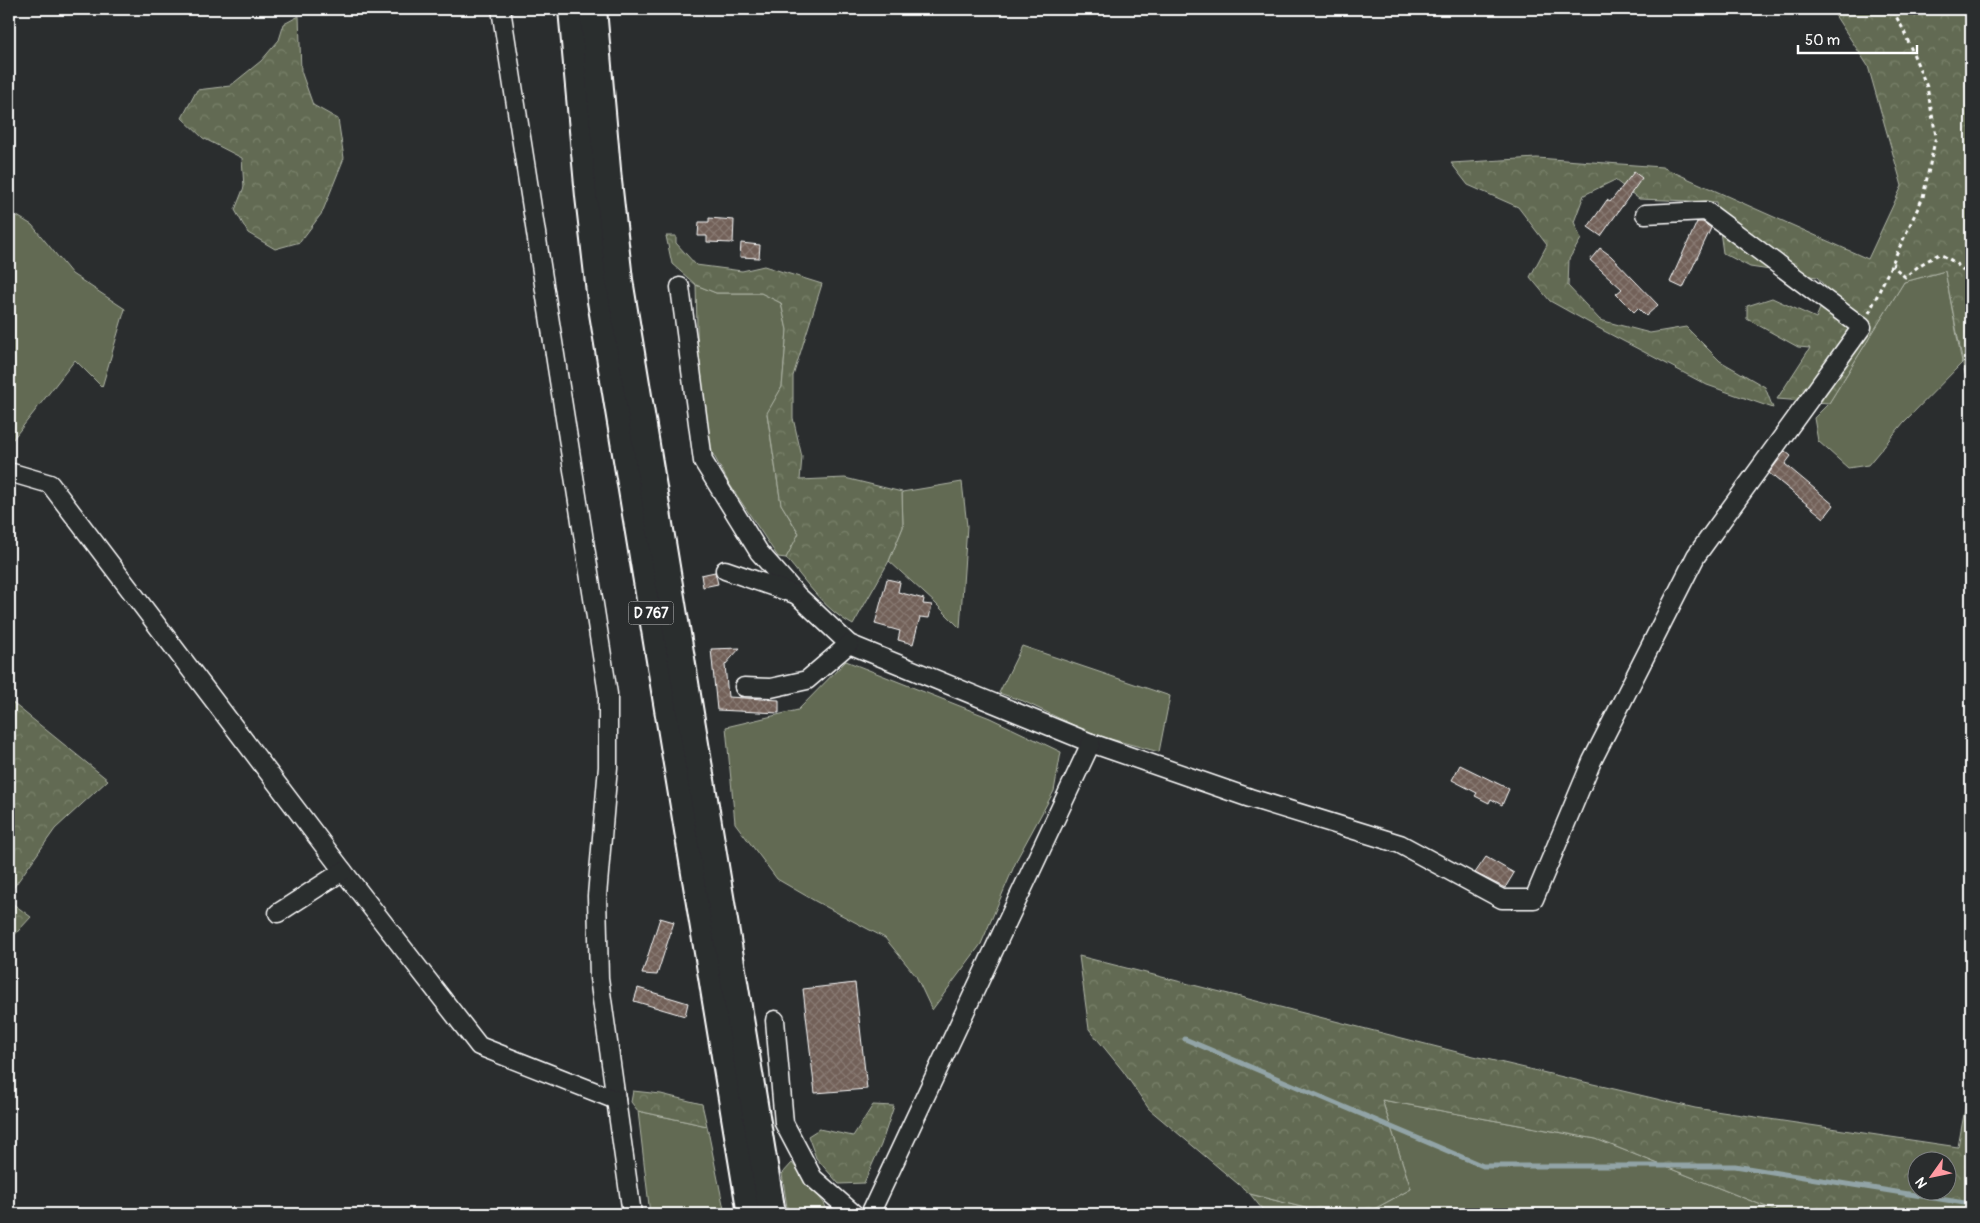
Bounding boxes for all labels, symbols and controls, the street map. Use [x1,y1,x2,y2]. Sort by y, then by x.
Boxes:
scale bar [1798,22,1916,54]
text: 50 m [1805,31,1840,50]
road number: D 767 [628,602,674,624]
north arrow [1908,1150,1958,1200]
text: N [1912,1174,1931,1191]

